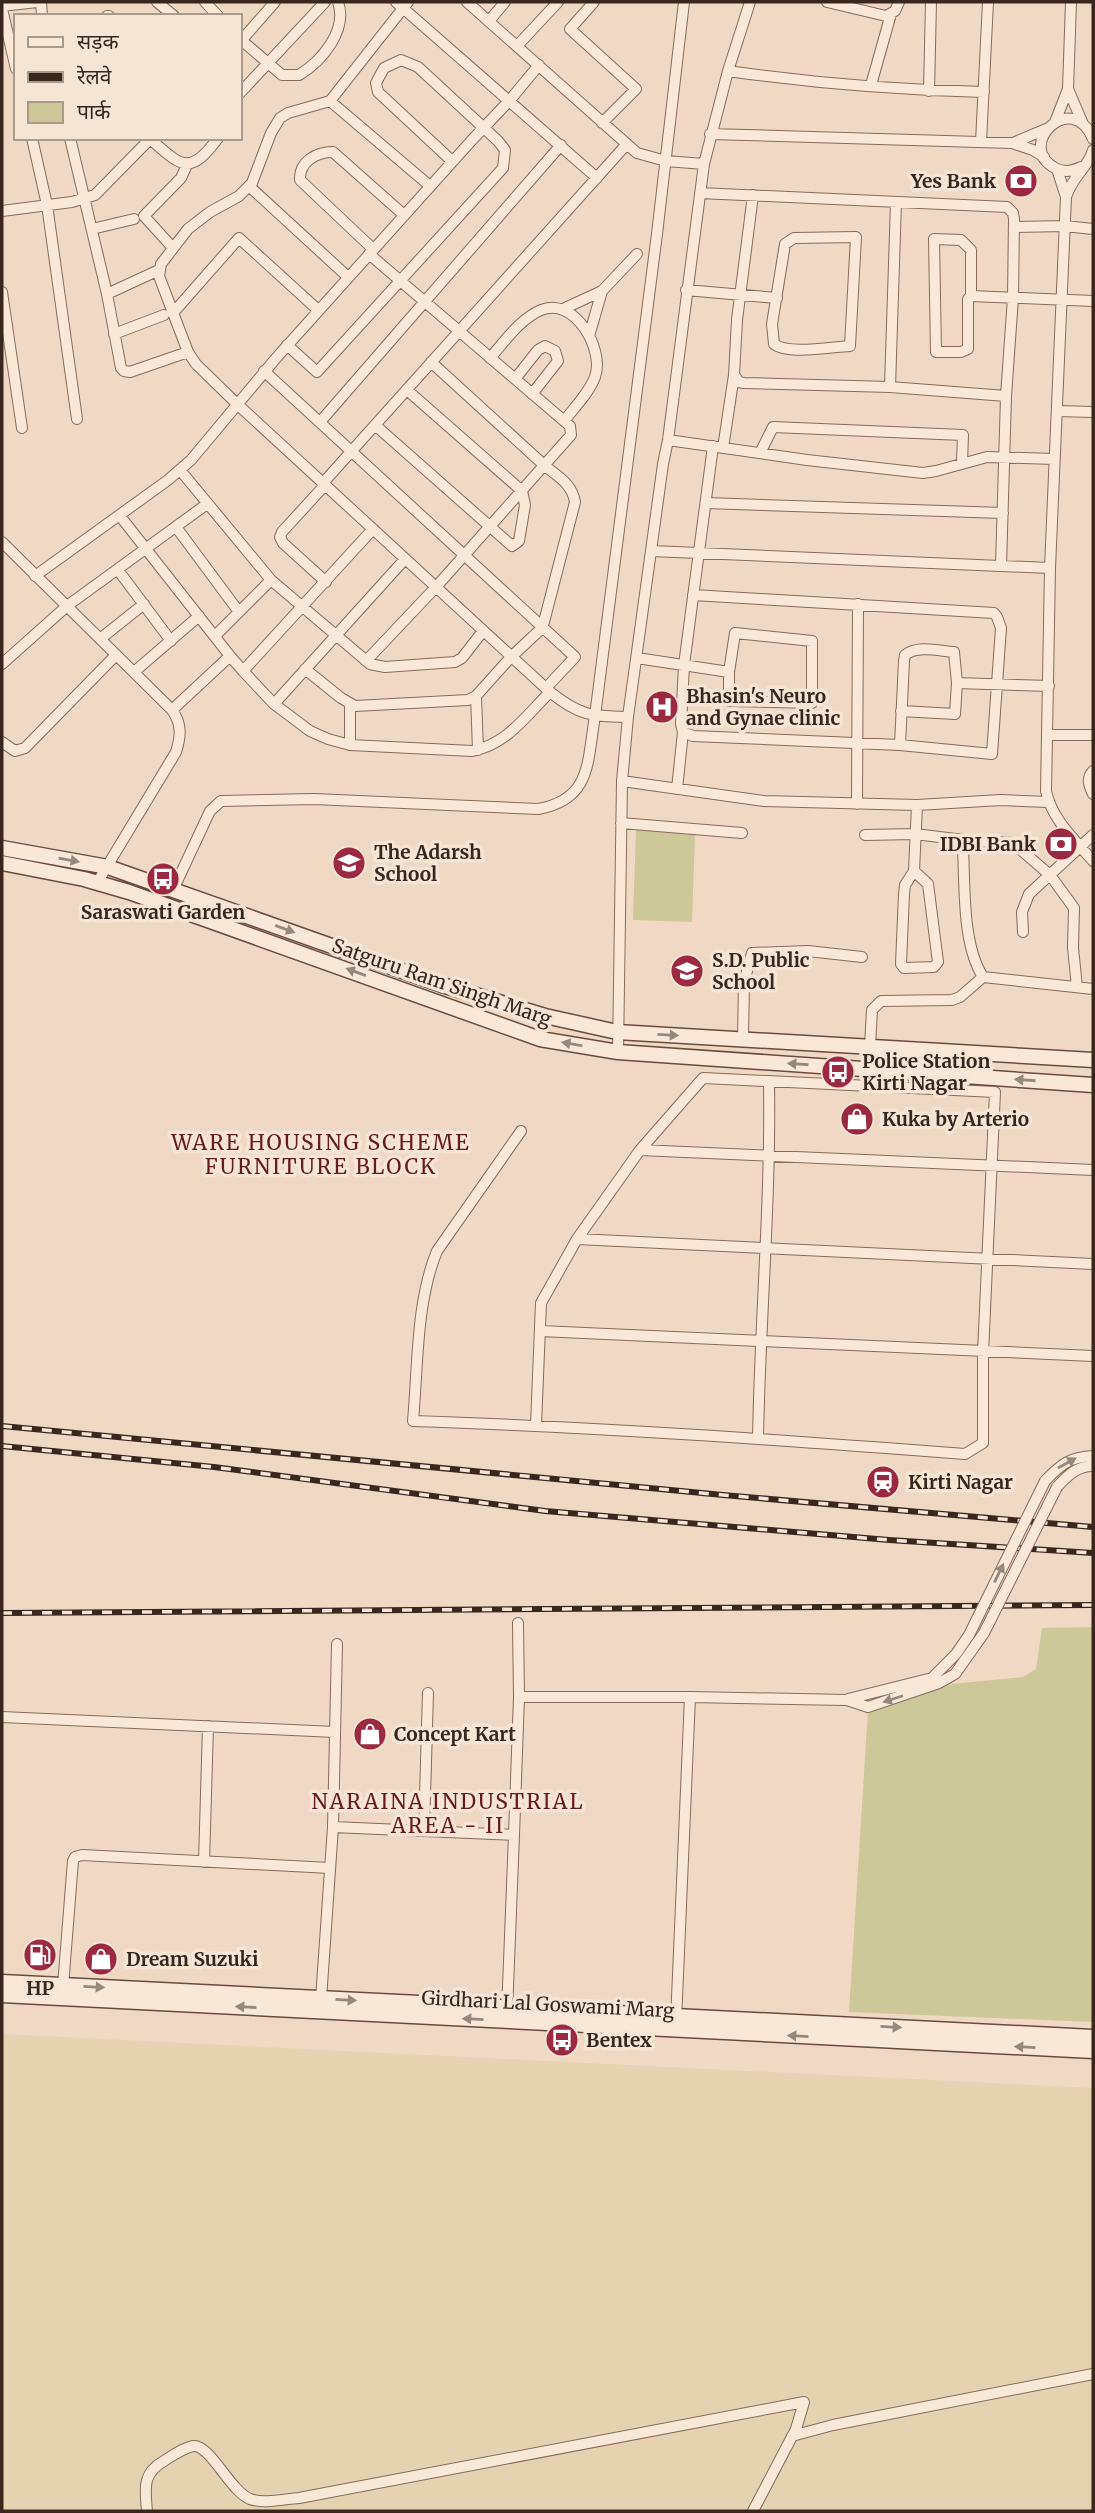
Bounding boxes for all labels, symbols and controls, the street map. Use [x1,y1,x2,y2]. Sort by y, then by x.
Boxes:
legend [14,14,242,140]
text: सड़क [77,28,119,55]
text: रेलवे [76,63,112,90]
text: पार्क [77,98,111,125]
bank icon: Yes Bank [1002,162,1040,200]
place label: Yes Bank [910,169,997,193]
place label: Bhasin's Neuro and Gynae clinic [686,684,841,730]
hospital icon: Bhasin's Neuro and Gynae clinic [643,688,681,726]
bank icon: IDBI Bank [1042,825,1080,863]
place label: IDBI Bank [940,832,1037,856]
place label: The Adarsh School [374,840,482,886]
school or university icon: The Adarsh School [330,844,368,882]
one-way arrow [58,855,80,866]
bus stop icon: Saraswati Garden [144,860,182,898]
place label: Saraswati Garden [81,900,245,924]
one-way arrow [275,924,296,935]
street label: Satguru Ram Singh Marg [329,933,555,1031]
place label: S.D. Public School [712,948,810,994]
school or university icon: S.D. Public School [668,952,706,990]
one-way arrow [346,967,367,978]
one-way arrow [657,1029,679,1040]
one-way arrow [561,1038,583,1049]
place label: Police Station Kirti Nagar [862,1049,990,1095]
bus stop icon: Police Station Kirti Nagar [819,1053,857,1091]
one-way arrow [787,1059,809,1070]
one-way arrow [1014,1075,1036,1086]
shop icon: Kuka by Arterio [838,1100,876,1138]
place label: Kuka by Arterio [882,1107,1029,1131]
district label: WARE HOUSING SCHEME FURNITURE BLOCK [170,1129,471,1180]
one-way arrow [1057,1457,1076,1469]
station icon: Kirti Nagar [864,1463,902,1501]
place label: Kirti Nagar [908,1470,1013,1494]
one-way arrow [994,1563,1005,1583]
one-way arrow [882,1694,903,1705]
shop icon: Concept Kart [351,1715,389,1753]
place label: Concept Kart [394,1722,516,1746]
district label: NARAINA INDUSTRIAL AREA - II [312,1788,584,1839]
fuel station icon: HP [21,1936,59,1974]
shop icon: Dream Suzuki [82,1940,120,1978]
place label: Dream Suzuki [126,1947,259,1971]
place label: HP [26,1976,55,2000]
one-way arrow [84,1982,106,1993]
street label: Girdhari Lal Goswami Marg [421,1985,675,2023]
one-way arrow [335,1995,357,2006]
one-way arrow [234,2002,256,2013]
one-way arrow [462,2014,484,2025]
bus stop icon: Bentex [543,2021,581,2059]
one-way arrow [880,2021,902,2032]
place label: Bentex [586,2028,652,2052]
one-way arrow [787,2030,809,2041]
one-way arrow [1014,2042,1036,2053]

